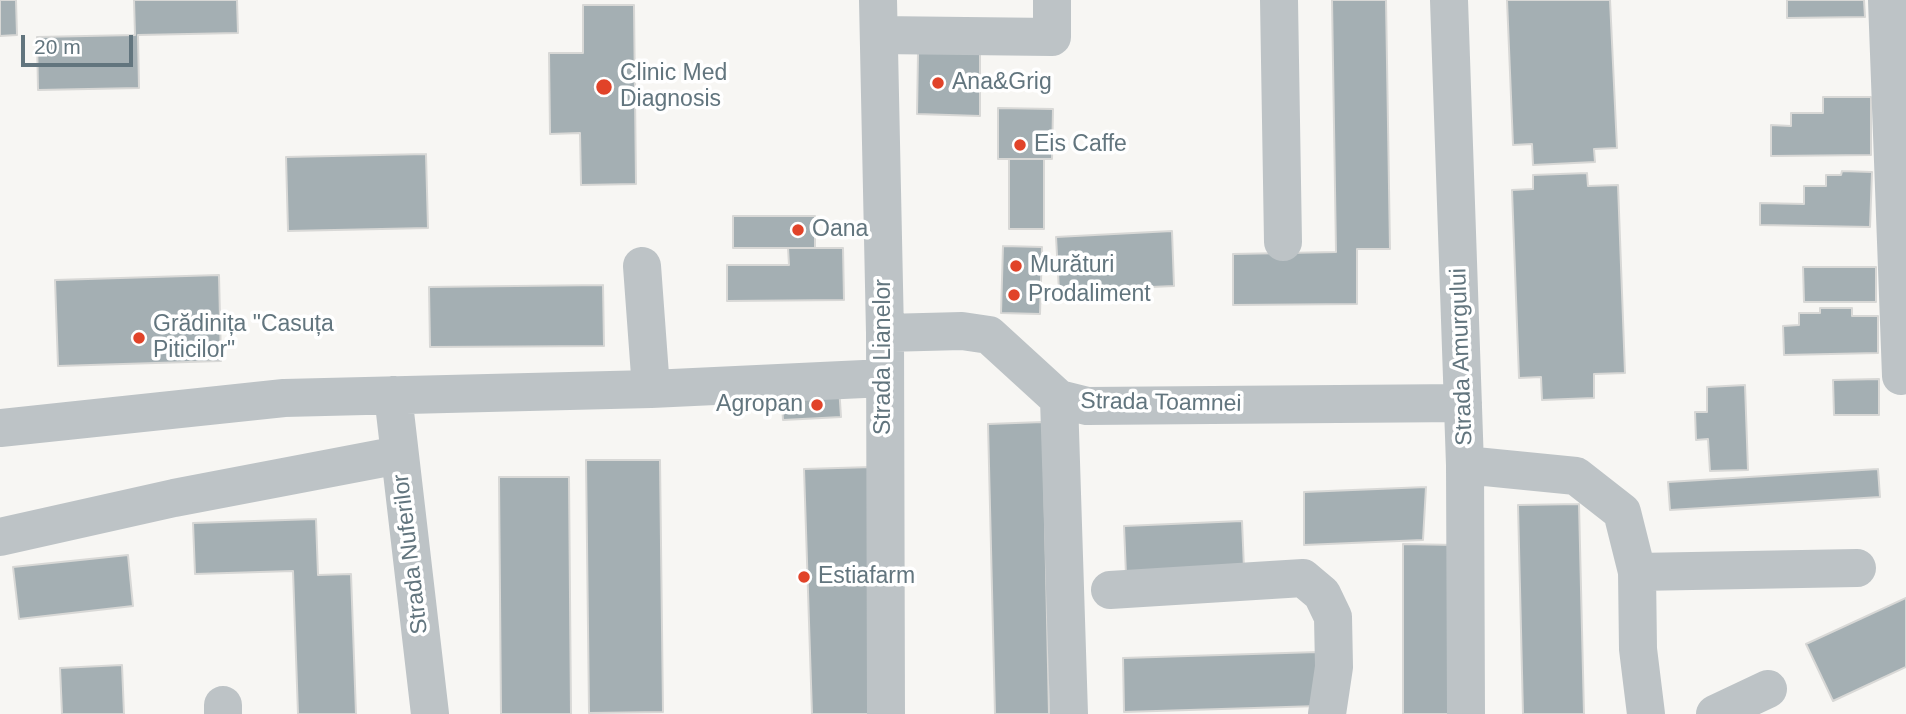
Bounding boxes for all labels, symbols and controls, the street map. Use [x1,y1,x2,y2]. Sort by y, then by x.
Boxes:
scale bar [24,21,136,65]
text: 20 m [34,35,81,58]
place label: Clinic Med Diagnosis [620,60,727,114]
place label: Ana&Grig [952,69,1052,97]
marker: Ana&Grig [930,75,946,91]
marker: Clinic Med Diagnosis [594,77,614,97]
place label: Eis Caffe [1034,131,1127,159]
marker: Eis Caffe [1012,137,1028,153]
place label: Oana [812,216,868,244]
marker: Oana [790,222,806,238]
place label: Murături [1030,252,1114,280]
marker: Murături [1008,258,1024,274]
street label: Strada Amurgului [1445,268,1479,446]
street label: Strada Lianelor [870,279,898,435]
place label: Prodaliment [1028,281,1151,309]
marker: Prodaliment [1006,287,1022,303]
place label: Grădinița "Casuța Piticilor" [153,311,334,365]
marker: Grădinița "Casuța Piticilor" [131,330,147,346]
street label: Strada Toamnei [1080,388,1242,418]
place label: Agropan [716,391,803,419]
marker: Agropan [809,397,825,413]
street label: Strada Nuferilor [387,472,435,636]
place label: Estiafarm [818,563,915,591]
marker: Estiafarm [796,569,812,585]

